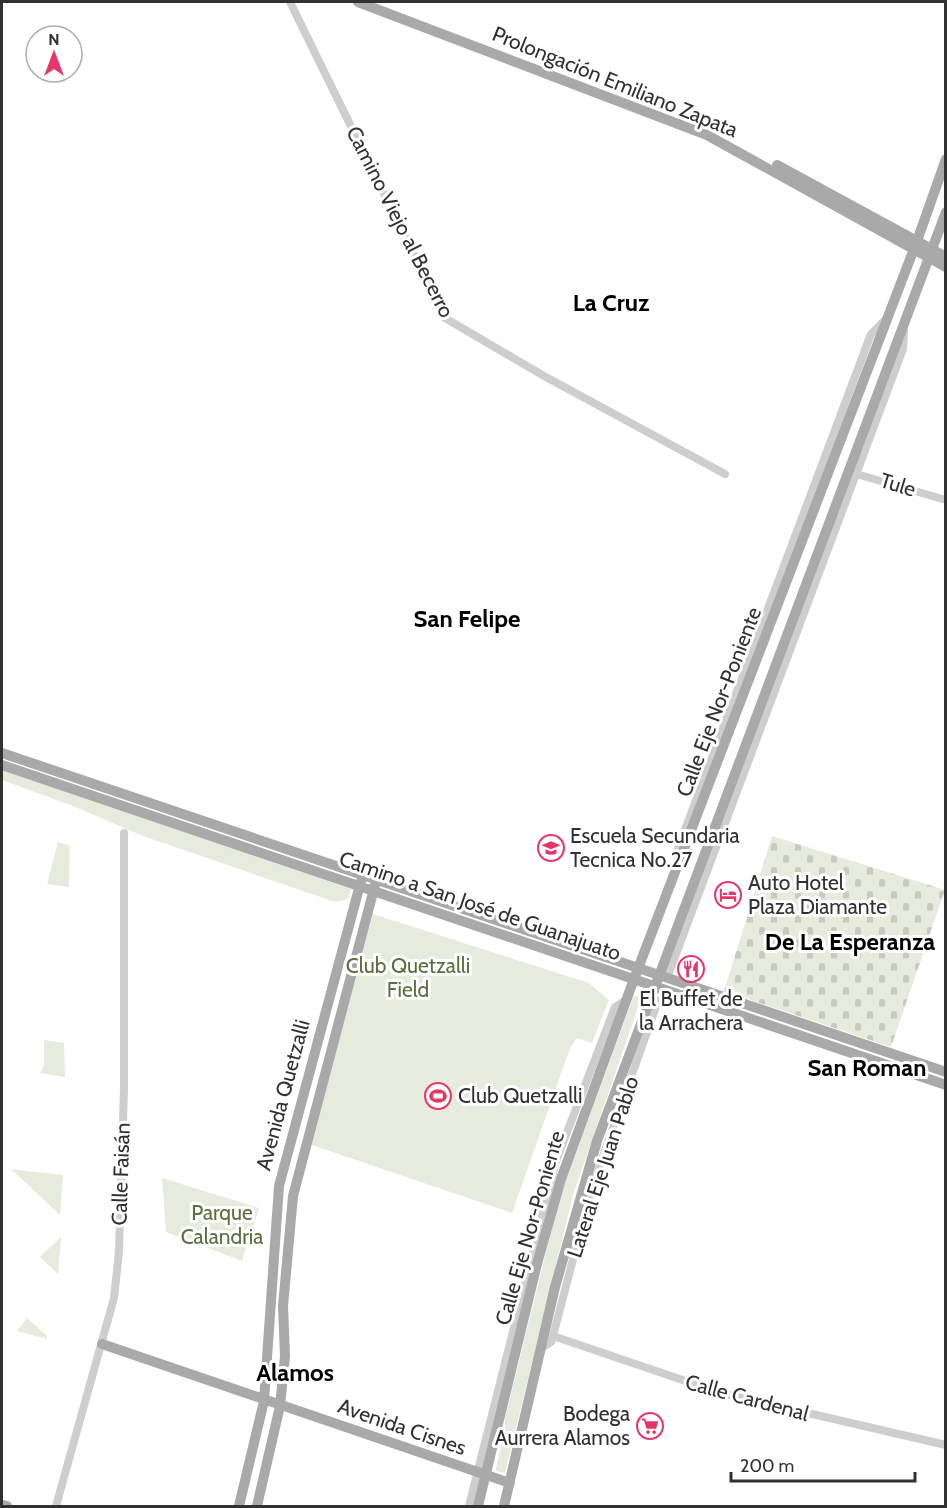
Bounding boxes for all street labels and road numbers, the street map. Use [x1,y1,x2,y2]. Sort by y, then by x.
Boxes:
street label: Prolongación Emiliano Zapata [489,21,742,142]
street label: Camino Viejo al Becerro [340,122,460,322]
street label: Tule [877,467,919,502]
street label: Calle Eje Nor-Poniente [671,603,767,800]
street label: Camino a San José de Guanajuato [336,845,624,967]
street label: Avenida Quetzalli [250,1017,315,1173]
street label: Lateral Eje Juan Pablo [561,1073,645,1261]
street label: Calle Faisán [106,1122,135,1226]
street label: Calle Eje Nor-Poniente [490,1128,570,1328]
street label: Calle Cardenal [683,1369,812,1426]
street label: Avenida Cisnes [335,1393,470,1460]

